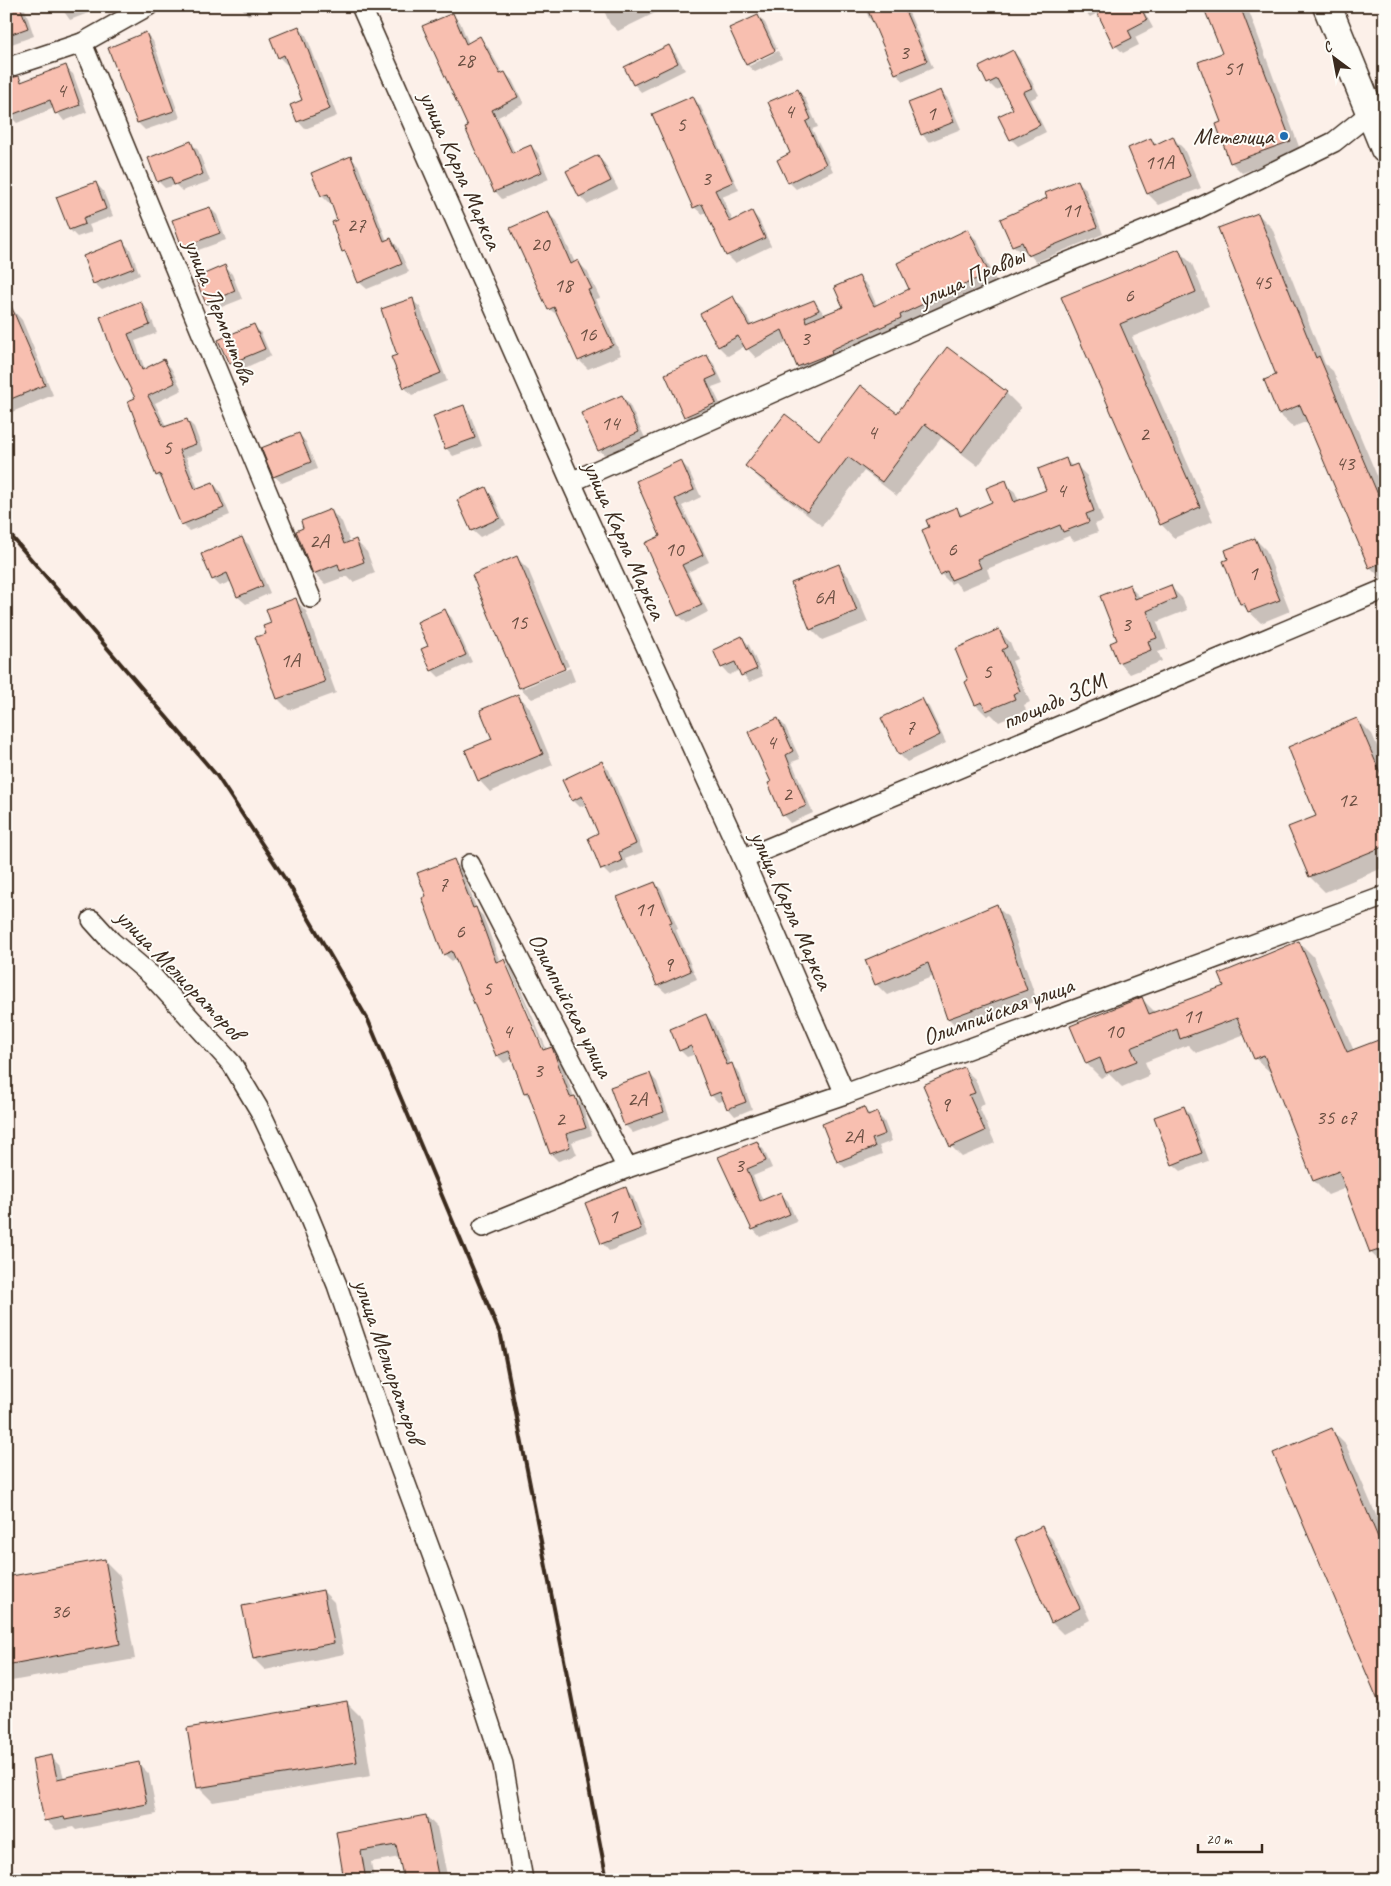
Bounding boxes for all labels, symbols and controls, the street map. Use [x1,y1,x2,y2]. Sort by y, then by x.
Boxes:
north arrow [1308,32,1358,82]
text: С [1320,37,1337,56]
house number: 3 [899,39,910,65]
house number: 28 [456,47,477,73]
house number: 51 [1224,55,1244,81]
house number: 4 [56,77,68,103]
street label: улица Карла Маркса [412,84,510,255]
house number: 4 [784,98,796,124]
house number: 1 [926,100,937,126]
house number: 5 [676,111,687,137]
place label: Метелица [1193,121,1276,151]
marker: Метелица [1278,130,1290,142]
house number: 11А [1144,149,1175,175]
house number: 3 [701,165,712,191]
house number: 11 [1062,197,1082,223]
house number: 27 [347,212,367,238]
house number: 20 [531,231,551,257]
street label: улица Лермонтова [177,233,263,389]
street label: улица Правды [911,239,1031,315]
house number: 45 [1253,269,1273,295]
house number: 18 [554,272,575,298]
house number: 6 [1124,282,1134,308]
house number: 16 [578,321,597,347]
house number: 3 [800,325,811,351]
house number: 14 [601,410,622,436]
house number: 4 [867,419,879,445]
house number: 2 [1139,421,1150,447]
house number: 5 [162,434,173,460]
house number: 43 [1336,450,1356,476]
street label: улица Карла Маркса [576,454,674,625]
house number: 4 [1056,477,1068,503]
house number: 2А [309,528,330,554]
house number: 10 [665,536,685,562]
house number: 6 [947,536,957,562]
house number: 1 [1248,560,1259,586]
house number: 6А [814,584,835,610]
house number: 15 [509,609,529,635]
house number: 3 [1121,611,1132,637]
house number: 1А [280,647,301,673]
house number: 5 [982,658,993,684]
street label: площадь ЗСМ [997,665,1112,736]
house number: 7 [905,714,916,740]
house number: 4 [766,729,778,755]
house number: 2 [782,781,793,807]
house number: 12 [1338,787,1358,813]
street label: улица Карла Маркса [743,824,841,995]
house number: 7 [438,871,449,897]
house number: 11 [635,896,655,922]
street label: улица Мелиораторов [108,901,254,1050]
house number: 6 [455,918,465,944]
street label: Олимпийская улица [522,928,621,1084]
house number: 9 [663,951,674,977]
street label: Олимпийская улица [919,969,1079,1052]
house number: 5 [482,975,493,1001]
house number: 11 [1183,1003,1203,1029]
house number: 4 [502,1018,514,1044]
house number: 10 [1105,1018,1125,1044]
house number: 3 [533,1057,544,1083]
house number: 2А [627,1086,648,1112]
house number: 9 [940,1091,951,1117]
house number: 35 с7 [1316,1104,1358,1130]
house number: 2 [555,1106,566,1132]
house number: 2А [843,1123,864,1149]
house number: 3 [734,1152,745,1178]
house number: 1 [608,1203,619,1229]
street label: улица Мелиораторов [346,1273,433,1452]
house number: 36 [51,1598,70,1624]
scale bar [1198,1821,1262,1853]
text: 20 m [1206,1830,1233,1849]

